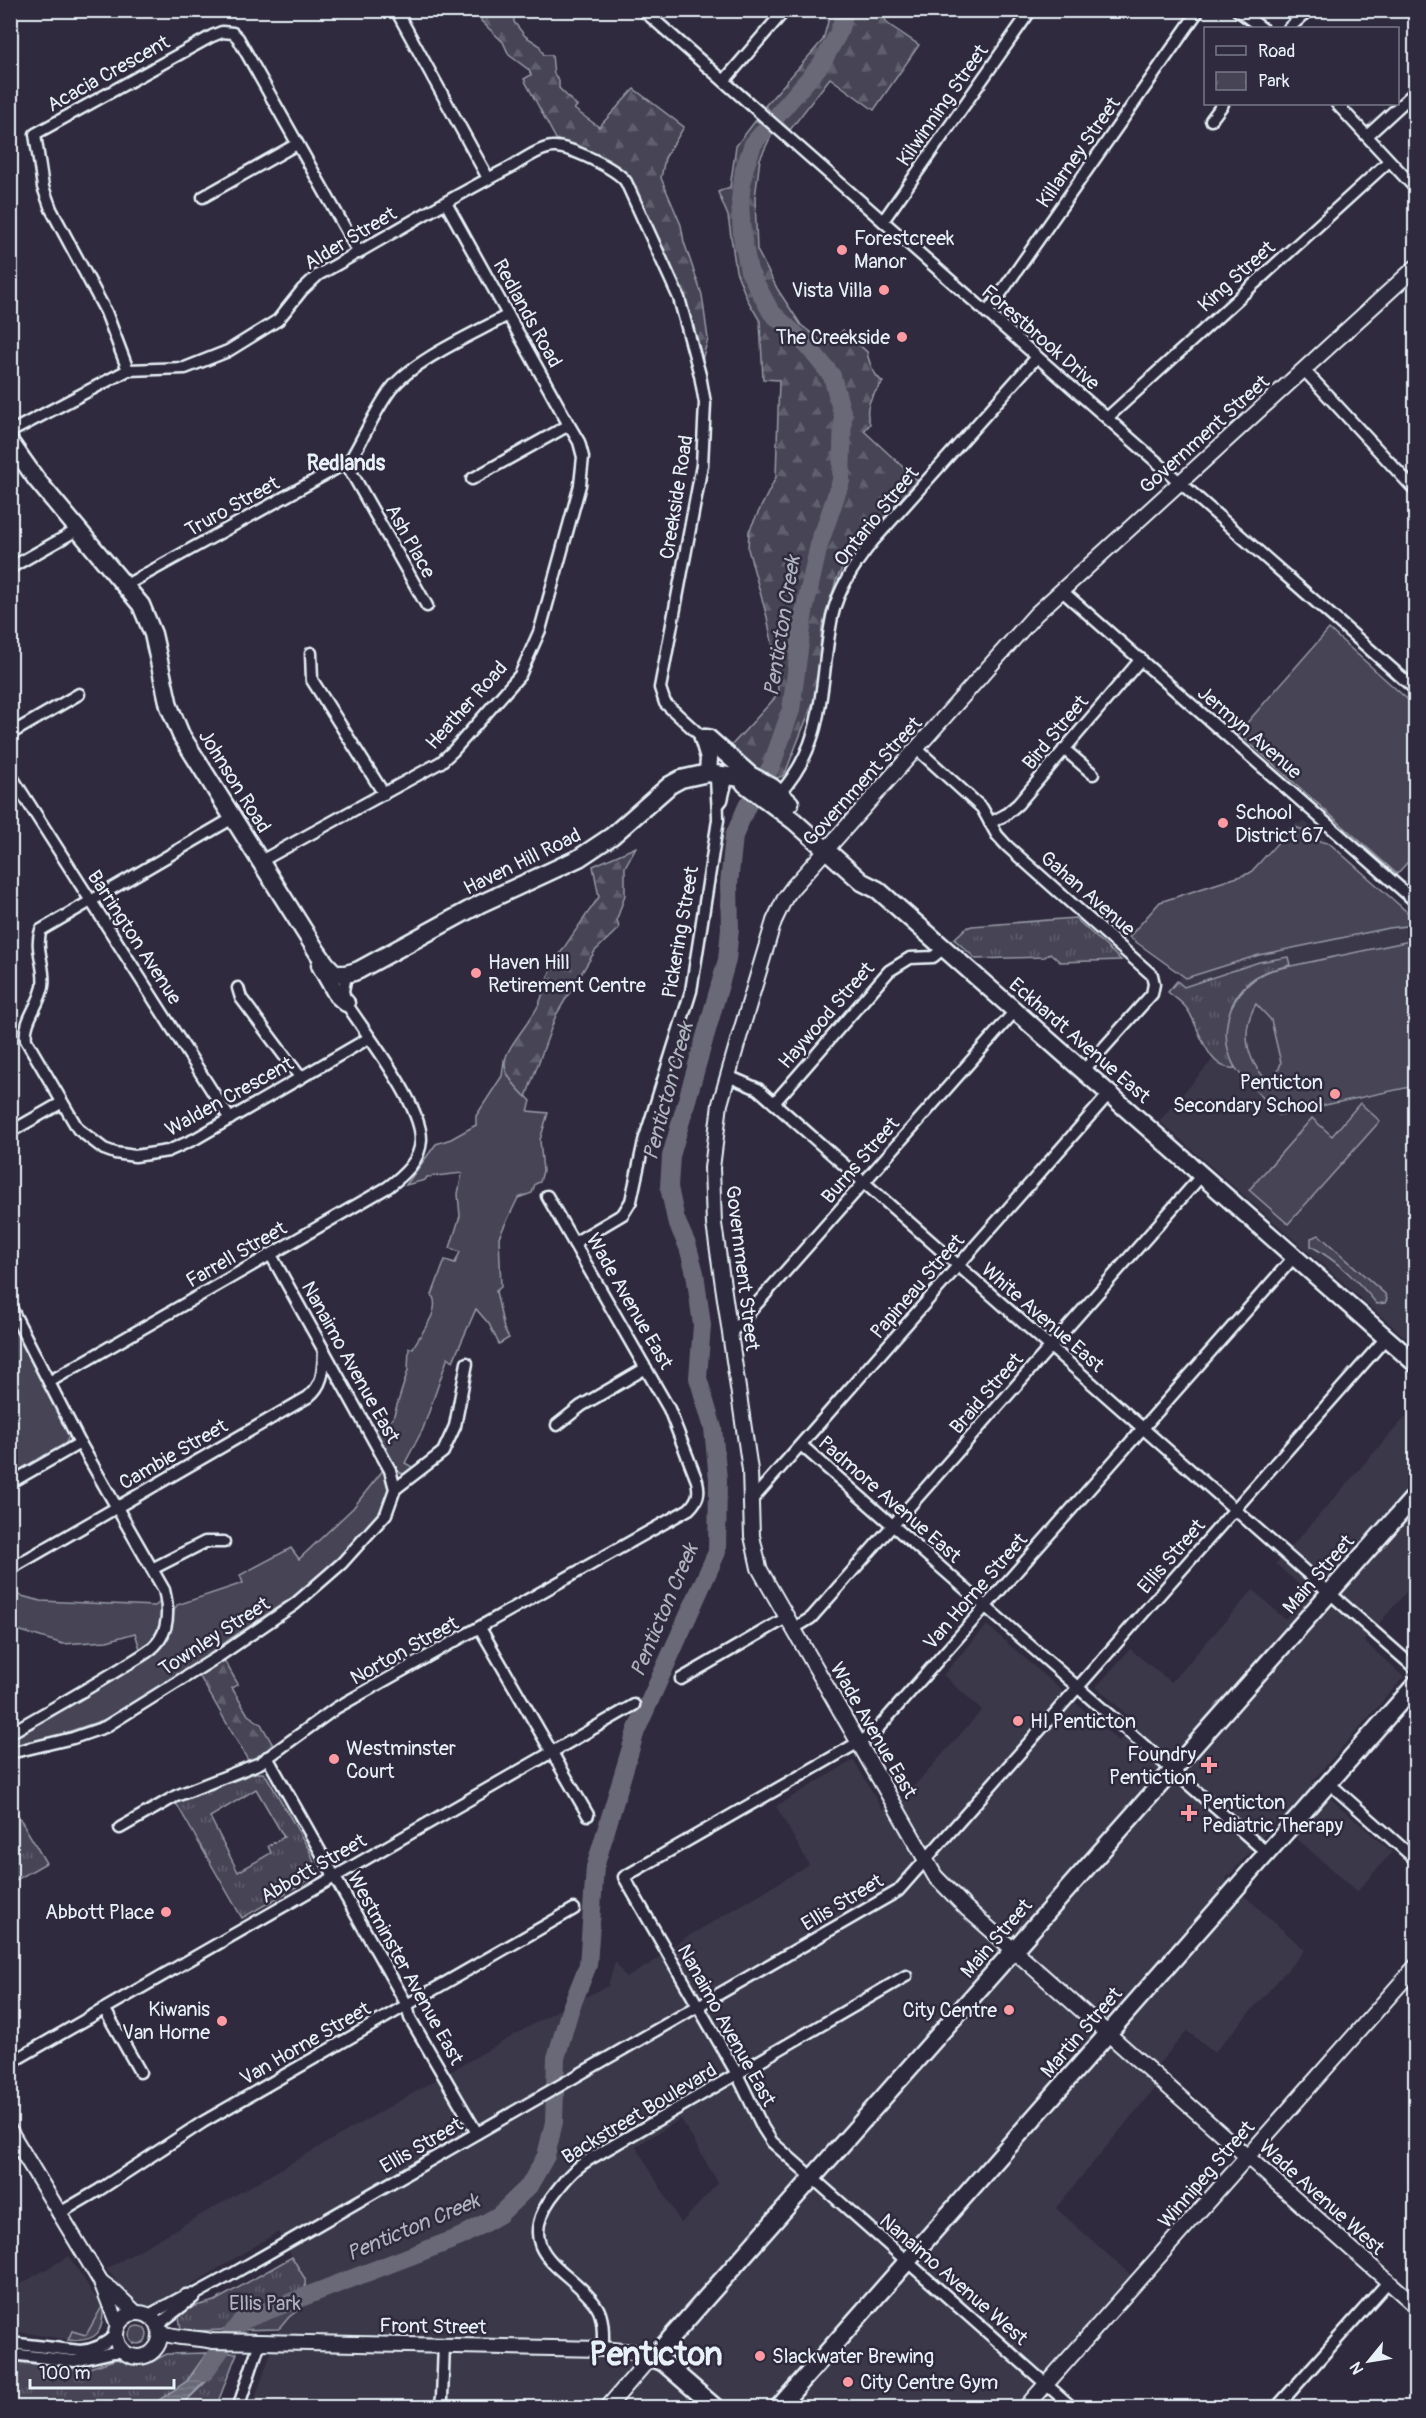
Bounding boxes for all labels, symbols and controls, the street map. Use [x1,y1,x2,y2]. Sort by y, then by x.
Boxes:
legend [1204,27,1399,105]
street label: Acacia Crescent [42,29,175,117]
street label: Kilwinning Street [891,39,994,171]
text: Road [1258,40,1295,63]
text: Park [1258,70,1290,93]
street label: Killarney Street [1031,91,1126,213]
street label: Alder Street [300,201,402,276]
place label: Forestcreek Manor [854,226,955,274]
street label: King Street [1193,235,1281,318]
marker: Forestcreek Manor [835,243,849,257]
street label: Redlands Road [487,254,568,372]
place label: Vista Villa [791,278,872,303]
street label: Forestbrook Drive [976,279,1105,396]
marker: Vista Villa [877,283,891,297]
place label: The Creekside [776,325,890,350]
marker: The Creekside [895,330,909,344]
street label: Government Street [1134,369,1275,499]
street label: Creekside Road [654,433,699,561]
district label: Redlands [307,450,386,477]
street label: Ontario Street [829,461,925,571]
street label: Truro Street [181,470,284,543]
street label: Ash Place [380,500,441,583]
water label: Penticton Creek [758,552,807,698]
street label: Heather Road [420,656,513,755]
street label: Jermyn Avenue [1192,680,1307,785]
street label: Bird Street [1017,689,1094,775]
street label: Government Street [797,710,928,851]
street label: Johnson Road [193,725,276,838]
place label: School District 67 [1235,800,1324,848]
marker: School District 67 [1216,816,1230,830]
street label: Haven Hill Road [459,822,585,901]
street label: Gahan Avenue [1035,845,1140,942]
street label: Pickering Street [657,863,705,1000]
street label: Barrington Avenue [82,865,187,1009]
place label: Haven Hill Retirement Centre [488,950,646,998]
street label: Haywood Street [773,956,880,1074]
marker: Haven Hill Retirement Centre [469,966,483,980]
street label: Eckhardt Avenue East [1004,972,1156,1109]
water label: Penticton Creek [637,1017,700,1163]
street label: Walden Crescent [161,1050,299,1142]
place label: Penticton Secondary School [1173,1070,1323,1118]
marker: Penticton Secondary School [1328,1087,1342,1101]
street label: Burns Street [816,1111,906,1209]
street label: Government Street [720,1184,765,1353]
street label: Farrell Street [182,1215,292,1293]
street label: Papineau Street [865,1228,970,1344]
street label: Wade Avenue East [580,1229,679,1375]
street label: White Avenue East [976,1257,1110,1378]
street label: Nanaimo Avenue East [296,1277,406,1448]
street label: Braid Street [944,1347,1029,1439]
street label: Cambie Street [115,1413,233,1496]
street label: Padmore Avenue East [813,1430,967,1569]
street label: Ellis Street [1132,1513,1211,1599]
street label: Van Horne Street [918,1527,1034,1655]
street label: Main Street [1277,1529,1360,1619]
water label: Penticton Creek [624,1538,705,1681]
street label: Townley Street [154,1591,275,1682]
street label: Norton Street [346,1610,464,1690]
street label: Wade Avenue East [824,1658,923,1804]
place label: HI Penticton [1030,1709,1136,1734]
marker: HI Penticton [1011,1714,1025,1728]
place label: Westminster Court [346,1736,456,1784]
place label: Foundry Pentiction [1109,1742,1196,1790]
marker: Westminster Court [327,1752,341,1766]
marker: Foundry Pentiction [1200,1756,1218,1774]
place label: Penticton Pediatric Therapy [1202,1790,1343,1838]
marker: Penticton Pediatric Therapy [1180,1804,1198,1822]
street label: Abbott Street [256,1828,371,1909]
street label: Westminster Avenue East [342,1867,470,2070]
street label: Ellis Street [797,1868,889,1937]
street label: Main Street [955,1893,1038,1983]
place label: Abbott Place [45,1900,154,1925]
marker: Abbott Place [159,1905,173,1919]
street label: Nanaimo Avenue East [672,1940,782,2111]
street label: Martin Street [1035,1981,1128,2083]
street label: Van Horne Street [236,1995,376,2091]
place label: Kiwanis Van Horne [122,1997,210,2045]
place label: City Centre [903,1998,997,2023]
marker: City Centre [1002,2003,1016,2017]
marker: Kiwanis Van Horne [215,2014,229,2028]
street label: Backstreet Boulevard [557,2057,721,2170]
street label: Ellis Street [376,2111,468,2179]
street label: Winnipeg Street [1153,2115,1261,2233]
street label: Wade Avenue West [1254,2134,1390,2261]
water label: Penticton Creek [343,2187,486,2268]
street label: Nanaimo Avenue West [874,2208,1034,2351]
park label: Ellis Park [229,2291,302,2316]
street label: Front Street [379,2313,488,2340]
north arrow [1339,2331,1399,2391]
district label: Penticton [589,2335,723,2375]
place label: Slackwater Brewing [772,2344,934,2369]
marker: Slackwater Brewing [753,2349,767,2363]
scale bar [30,2352,174,2390]
text: N [1345,2358,1368,2378]
text: 100 m [39,2362,91,2385]
place label: City Centre Gym [860,2370,998,2395]
marker: City Centre Gym [841,2375,855,2389]

